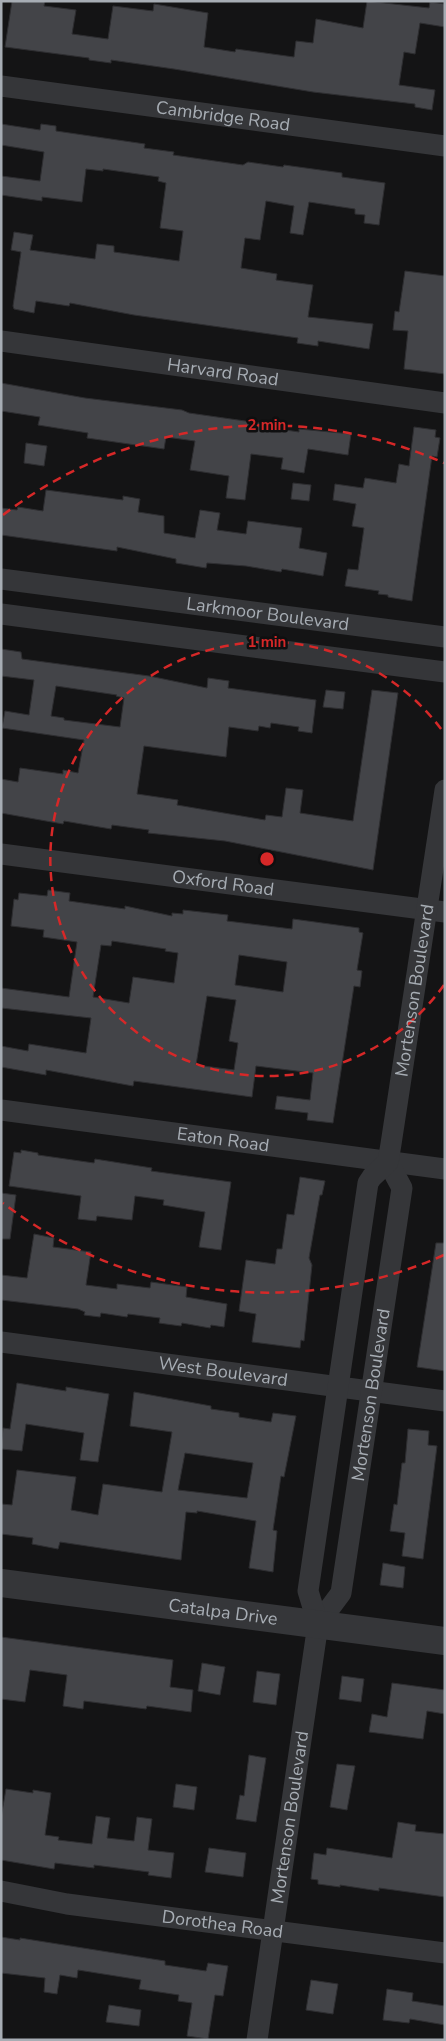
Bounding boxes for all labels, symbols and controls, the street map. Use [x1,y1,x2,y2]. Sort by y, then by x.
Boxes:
street label: Cambridge Road [154,95,292,137]
street label: Harvard Road [166,352,280,392]
text: 2 min [248,415,286,435]
street label: Larkmoor Boulevard [185,591,351,636]
text: 1 min [248,632,286,652]
centre of rings [258,850,276,868]
street label: Oxford Road [171,864,275,902]
street label: Mortenson Boulevard [389,902,439,1079]
street label: Eaton Road [175,1121,271,1158]
street label: Mortenson Boulevard [346,1307,396,1483]
street label: West Boulevard [157,1351,289,1392]
street label: Catalpa Drive [167,1593,279,1631]
street label: Mortenson Boulevard [265,1729,314,1905]
street label: Dorothea Road [160,1904,284,1944]

